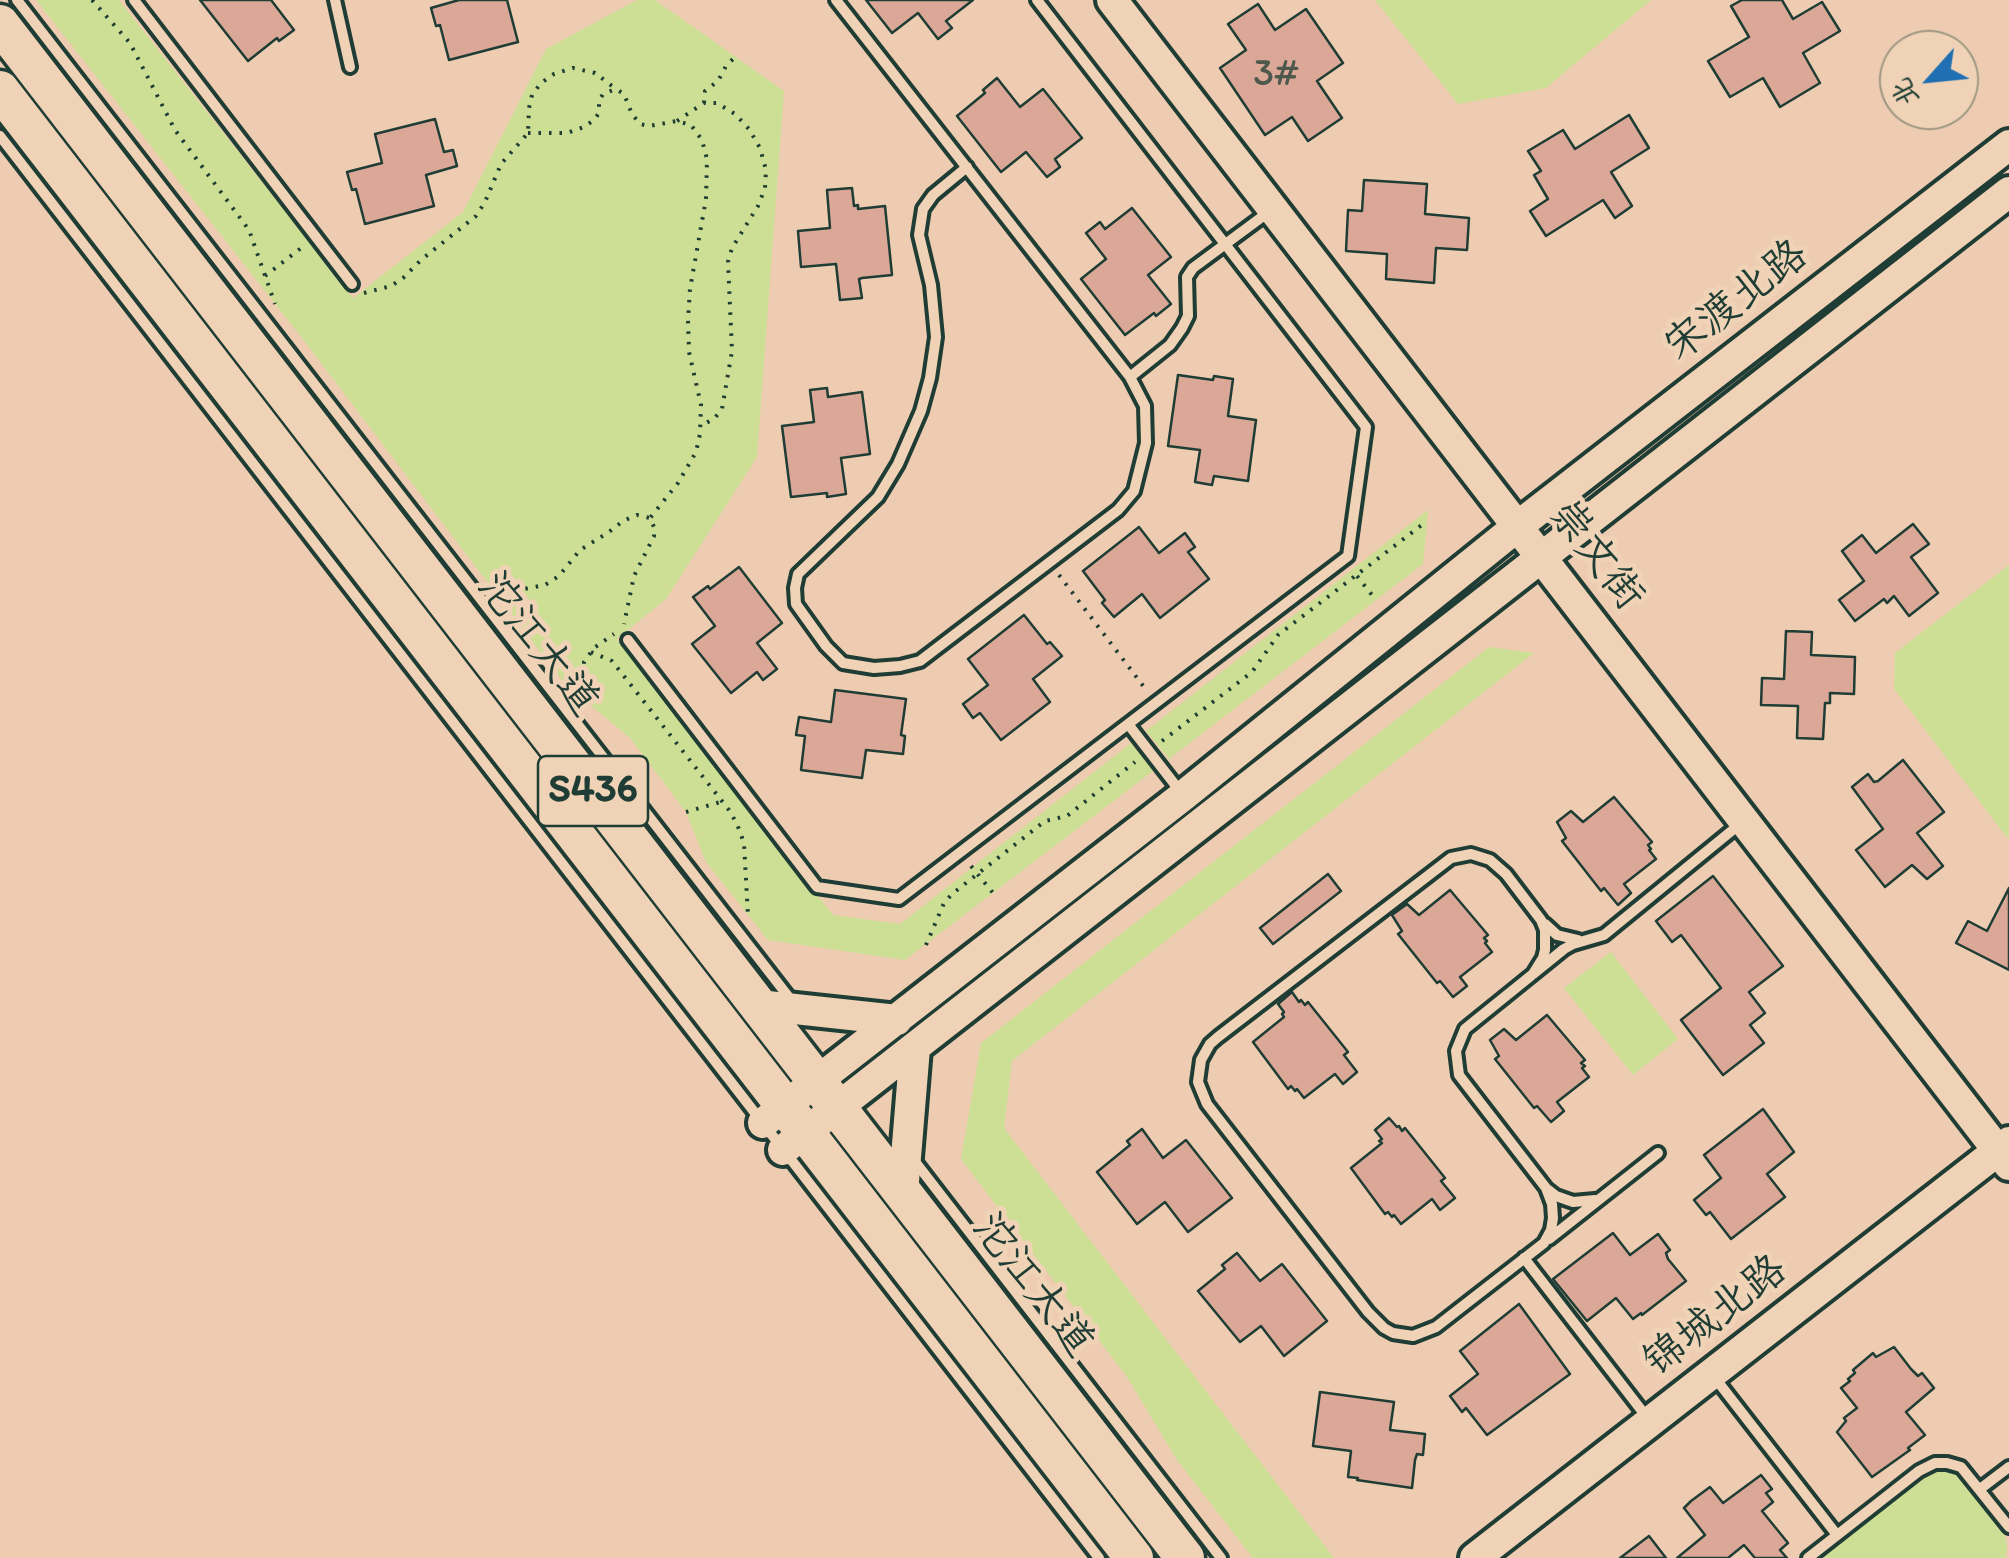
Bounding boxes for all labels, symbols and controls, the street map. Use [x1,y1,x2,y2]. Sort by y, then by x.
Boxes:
north arrow [1879,30,1979,130]
house number: 3# [1253,52,1299,98]
text: 北 [1883,73,1926,113]
street label: 宋渡北路 [1655,230,1819,374]
street label: 崇文街 [1536,491,1654,621]
street label: 沱江大道 [465,563,609,727]
road number: S436 [538,756,648,826]
street label: 沱江大道 [960,1204,1104,1368]
street label: 锦城北路 [1634,1245,1798,1389]

